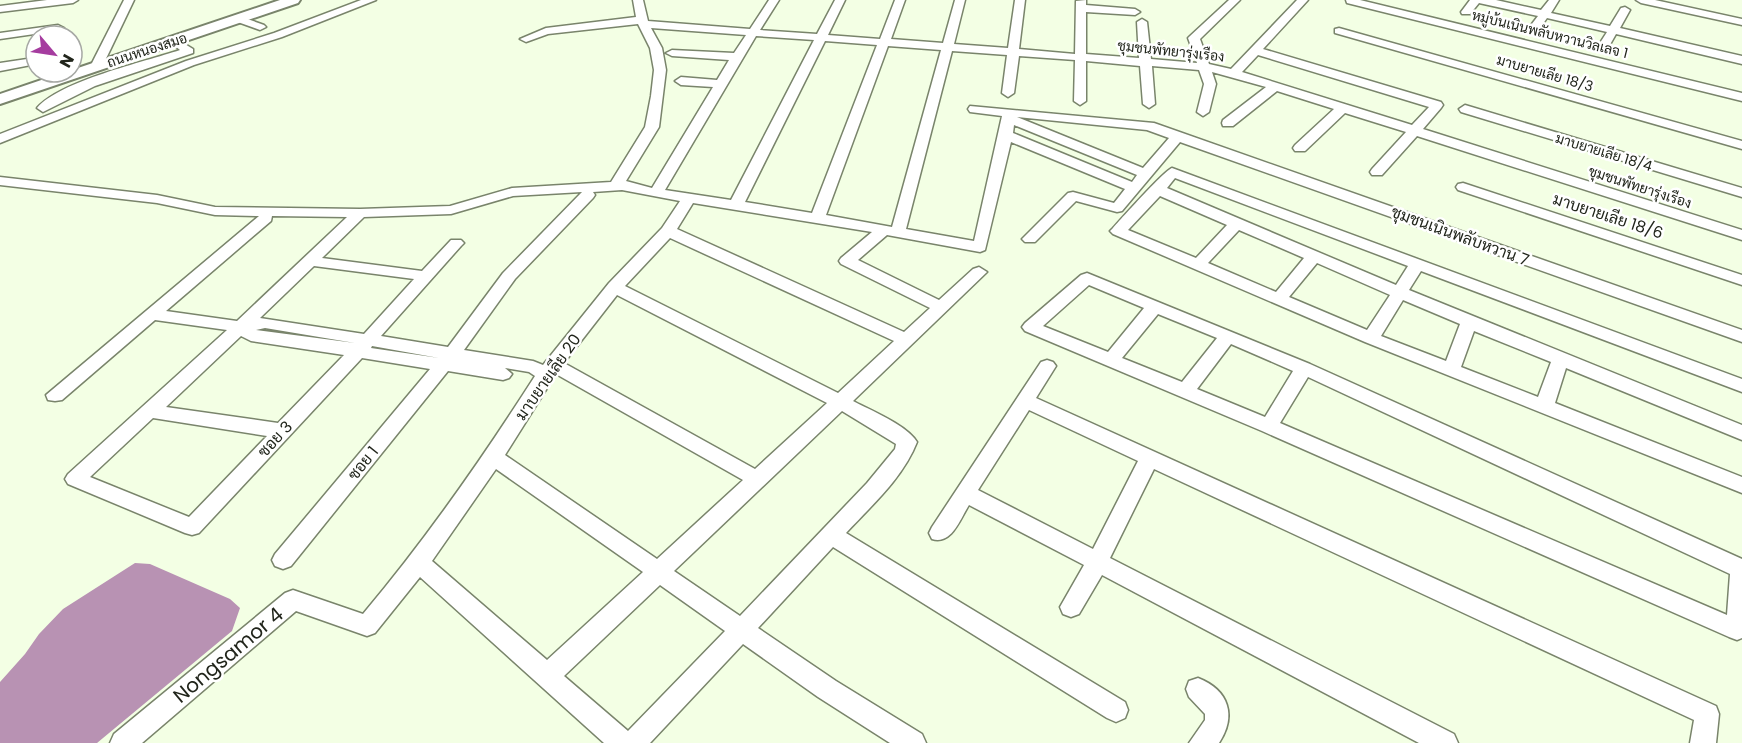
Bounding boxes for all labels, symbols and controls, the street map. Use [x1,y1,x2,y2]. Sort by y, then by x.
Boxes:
street label: หมู่บ้นเนินพลับหวานวิลเลจ 1 [1470,5,1630,63]
north arrow [24,24,84,84]
street label: ถนนหนองสมอ [104,28,190,72]
street label: ชุมชนพัทยารุ่งเรือง [1117,35,1225,67]
text: N [54,50,80,72]
street label: มาบยายเลีย 18/3 [1494,50,1596,96]
street label: มาบยายเลีย 18/4 [1553,128,1655,176]
street label: ชุมชนพัทยารุ่งเรือง [1586,161,1694,213]
street label: มาบยายเลีย 18/6 [1550,187,1666,245]
street label: ชุมชนเนินพลับหวาน 7 [1388,200,1532,272]
street label: มาบยายเลีย 20 [510,329,586,425]
street label: ซอย 3 [252,416,298,462]
street label: ซอย 1 [342,441,384,485]
street label: Nongsamor 4 [167,601,289,709]

